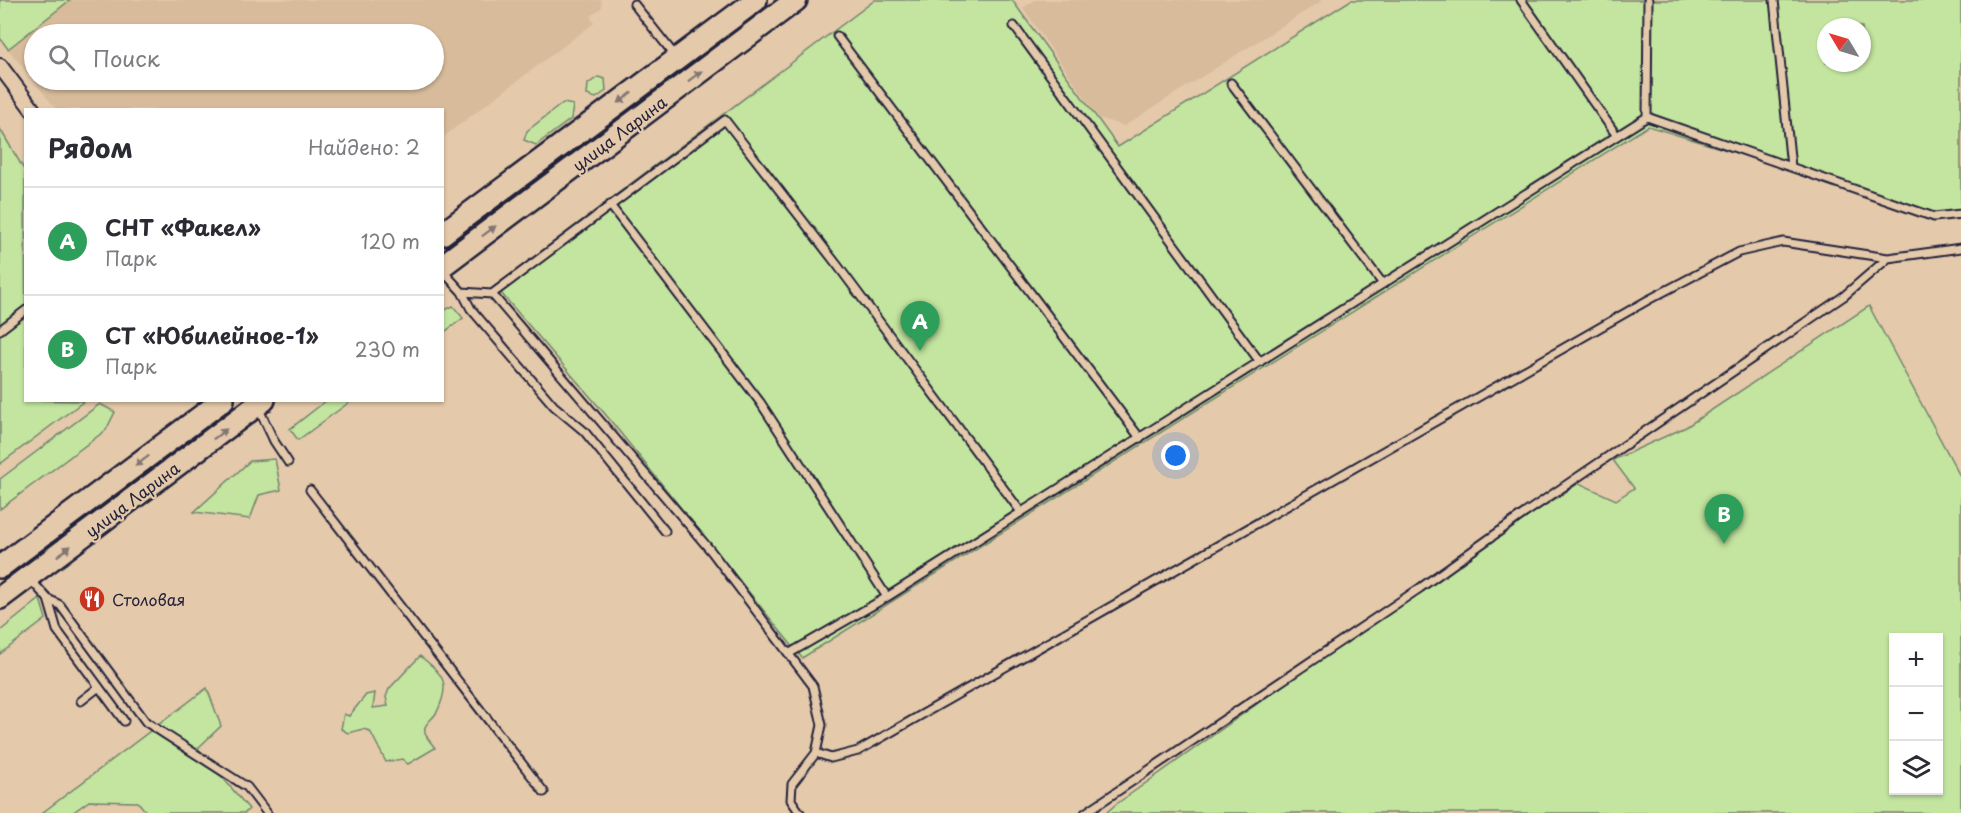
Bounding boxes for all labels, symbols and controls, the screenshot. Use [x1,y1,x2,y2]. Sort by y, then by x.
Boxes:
north arrow [1817,18,1871,72]
search box [24,24,444,90]
icon: search [45,41,78,74]
text: Поиск [93,41,160,74]
one-way arrow [687,70,703,82]
street label: улица Ларина [567,90,671,176]
one-way arrow [618,92,634,104]
text: Рядом [48,128,133,167]
text: Найдено: 2 [308,132,420,162]
text: СНТ «Факел» [105,210,261,243]
one-way arrow [481,225,497,237]
text: A [60,226,75,256]
text: 120 m [361,226,420,256]
text: Парк [105,243,157,273]
pin: A [900,302,940,351]
text: СТ «Юбилейное-1» [105,318,319,351]
text: B [61,334,74,364]
text: 230 m [355,334,420,364]
text: Парк [105,351,157,381]
one-way arrow [212,428,227,440]
your location [1161,441,1190,470]
one-way arrow [135,454,150,466]
street label: улица Ларина [80,456,184,542]
pin: B [1704,494,1744,544]
one-way arrow [56,545,71,557]
restaurant icon: Столовая [77,584,107,614]
place label: Столовая [112,587,185,611]
map controls [1889,633,1943,795]
button: + [1889,633,1943,687]
button: − [1889,687,1943,741]
button: layers [1889,741,1943,795]

